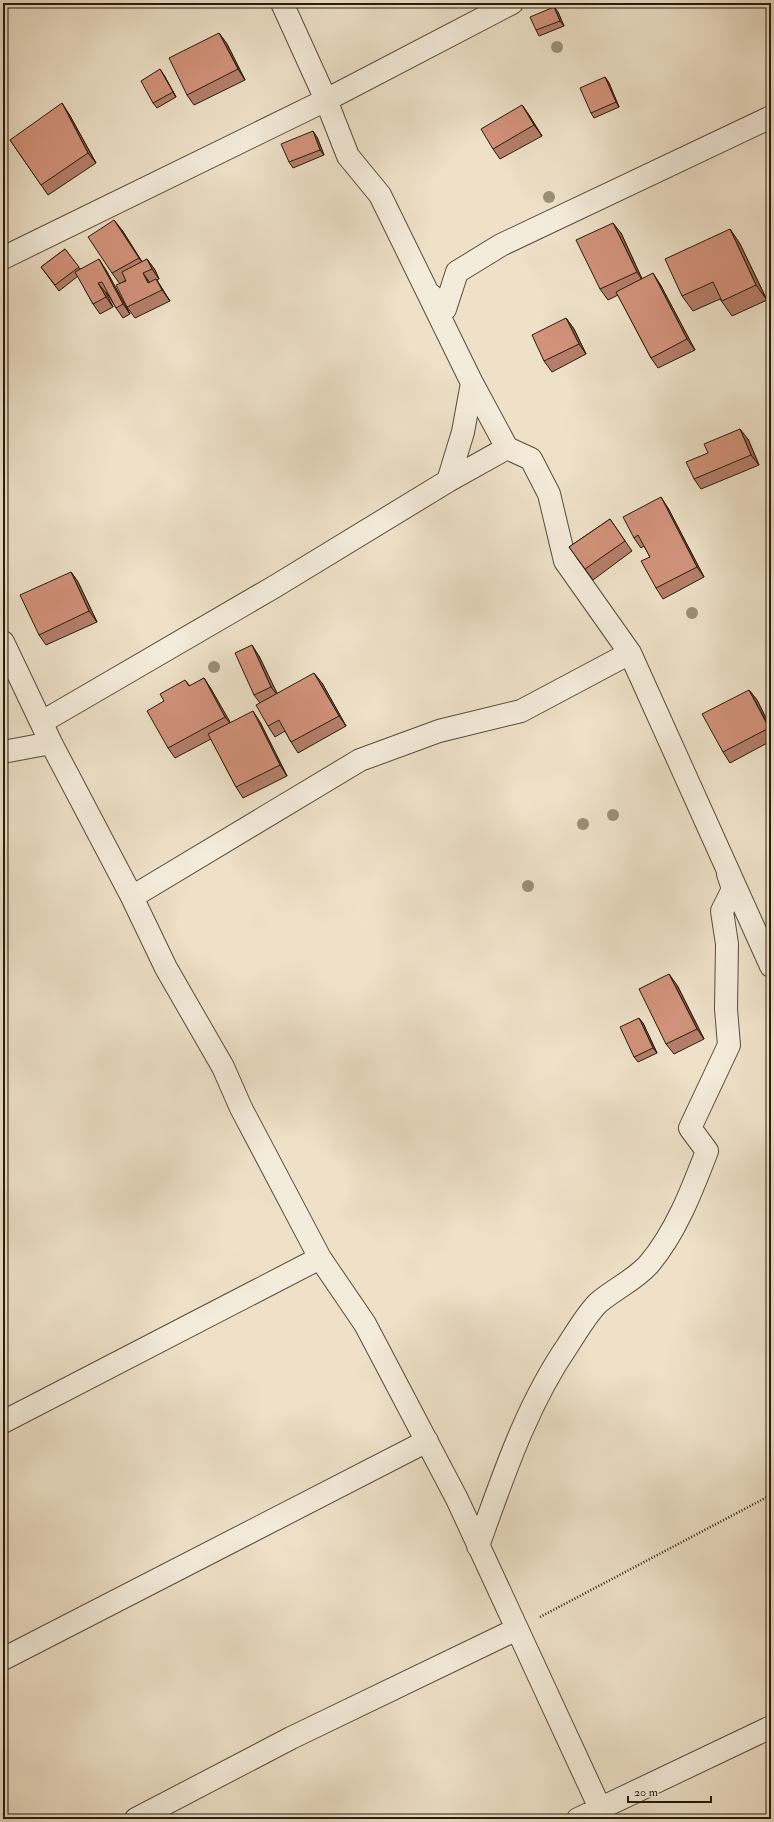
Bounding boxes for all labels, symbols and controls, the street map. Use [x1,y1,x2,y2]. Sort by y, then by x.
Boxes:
scale bar [628,1778,711,1804]
text: 20 m [634,1785,659,1800]

